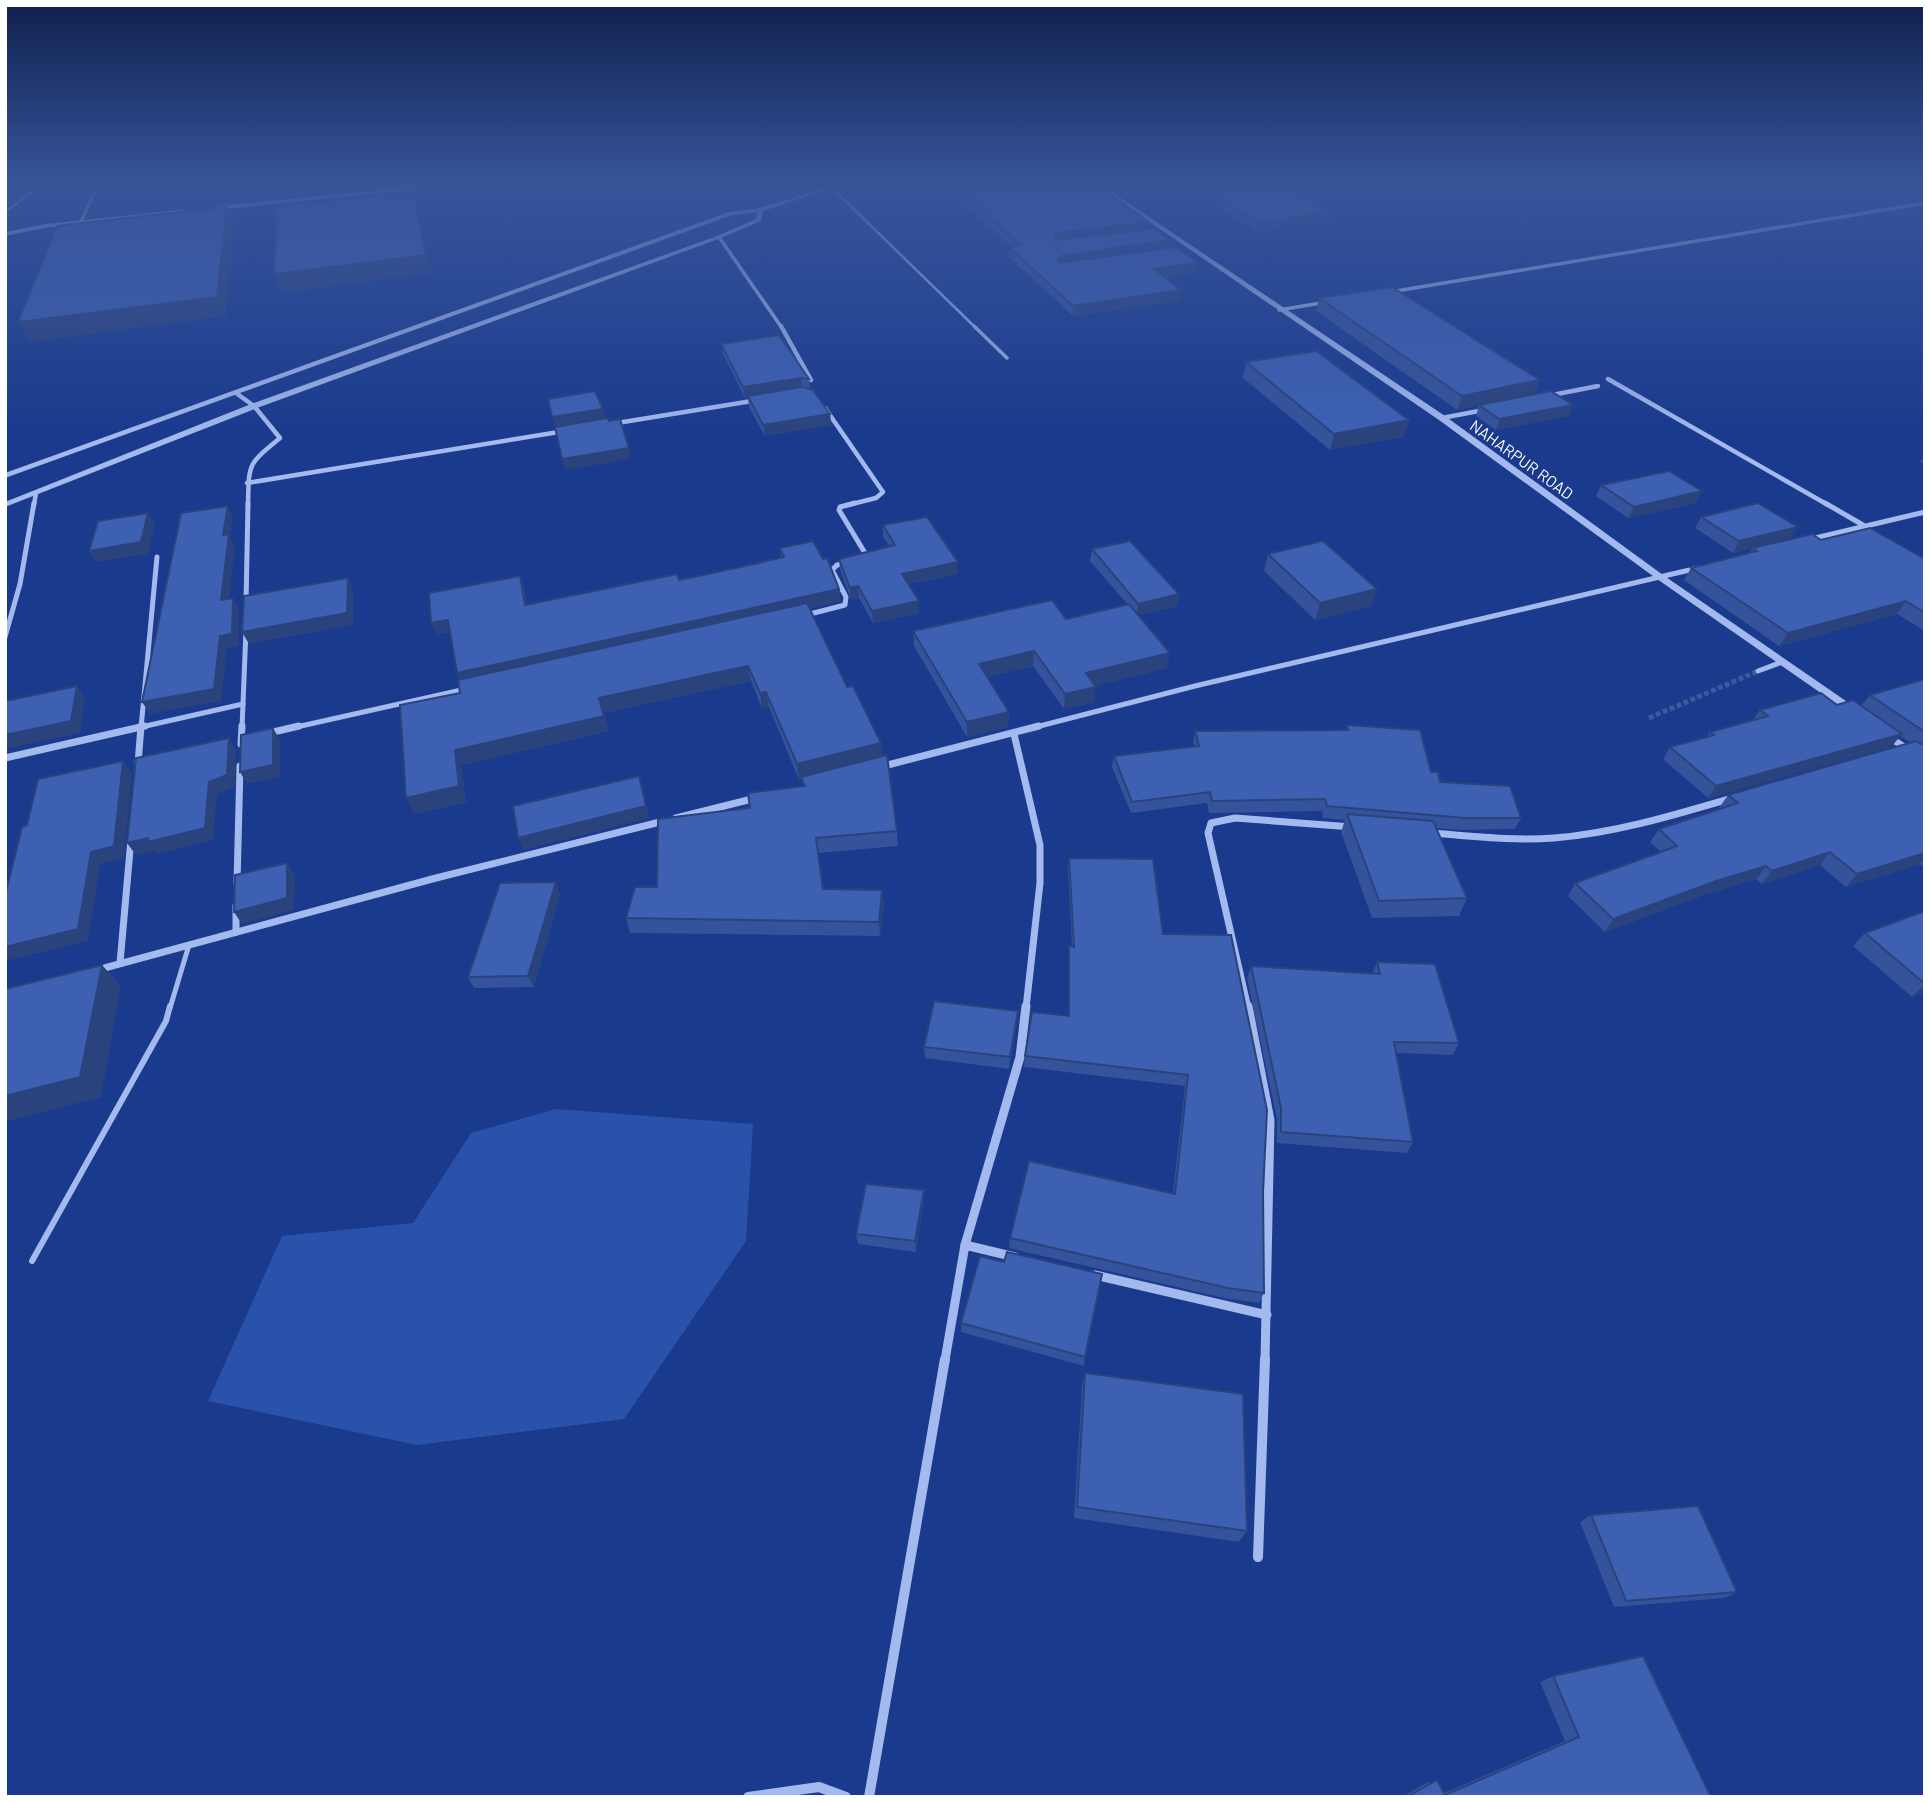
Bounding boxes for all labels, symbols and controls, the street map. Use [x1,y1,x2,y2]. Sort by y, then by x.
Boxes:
street label: NAHARPUR ROAD [1467,415,1577,503]

